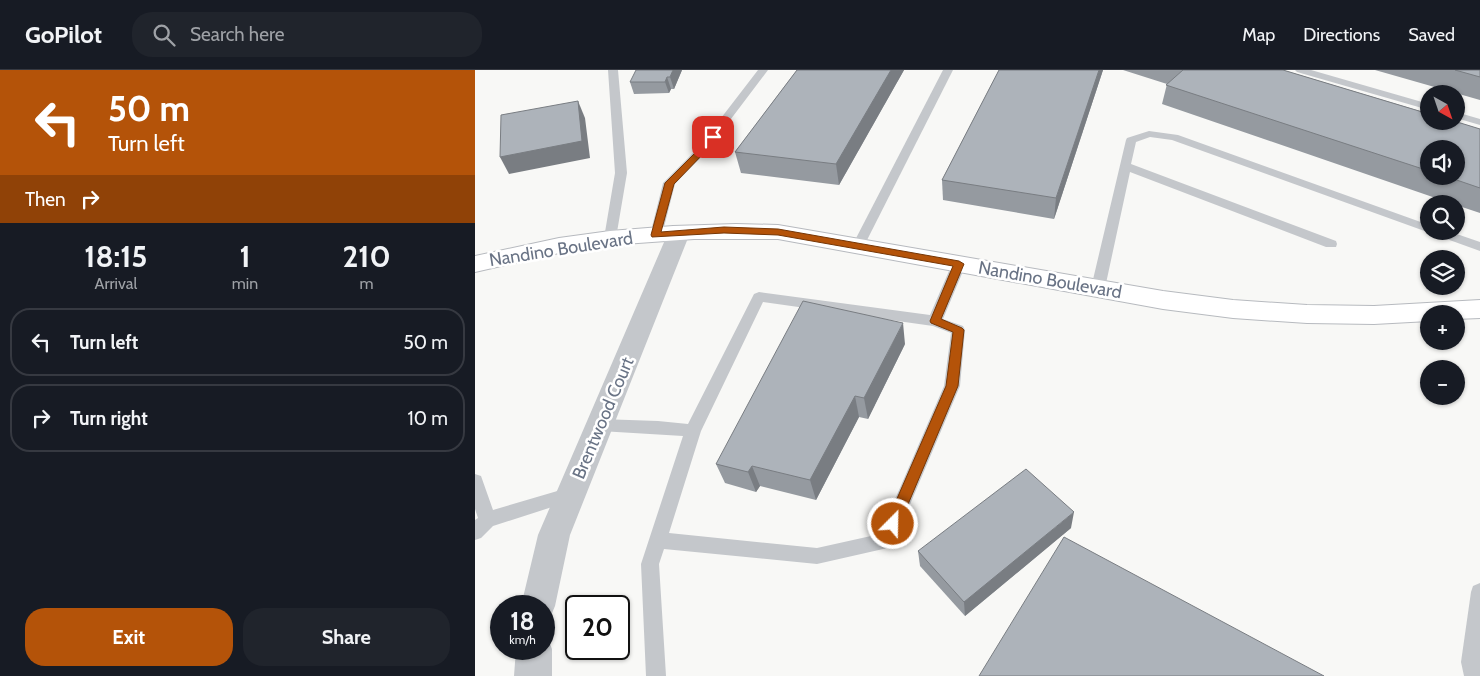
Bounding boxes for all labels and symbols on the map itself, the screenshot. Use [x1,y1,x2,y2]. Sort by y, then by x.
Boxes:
north arrow [1420,85,1465,130]
pin [692,116,734,158]
street label: Nandino Boulevard [488,227,634,271]
street label: Nandino Boulevard [977,257,1123,303]
street label: Brentwood Court [567,354,639,482]
position arrow [866,497,918,549]
speed limit sign: 20 [565,595,630,660]

